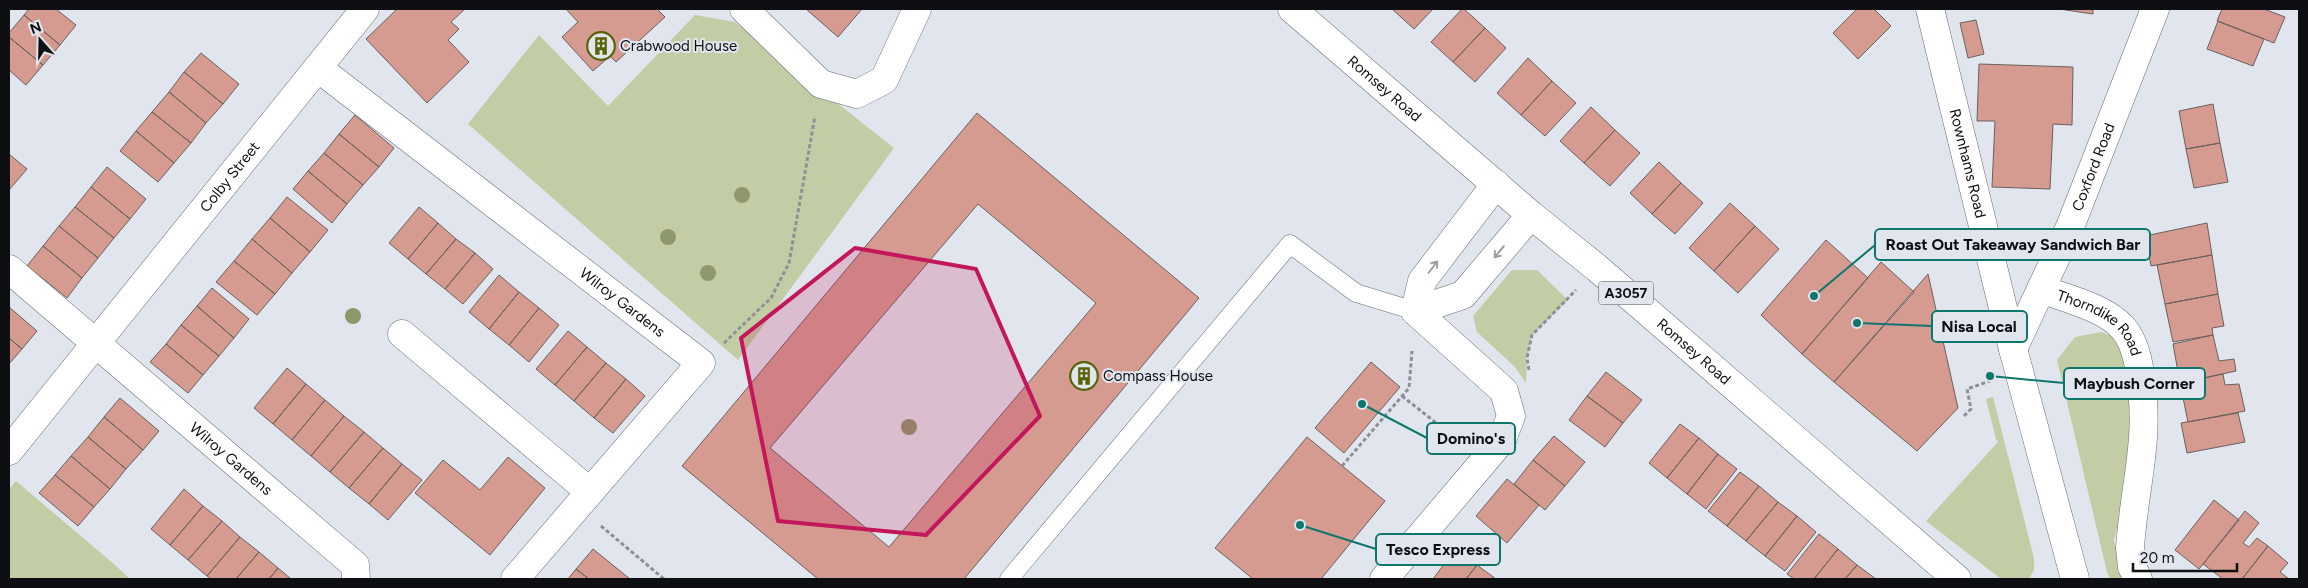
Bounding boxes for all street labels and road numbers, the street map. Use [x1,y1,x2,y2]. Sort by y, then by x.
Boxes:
street label: Romsey Road [1344,52,1425,126]
street label: Rownhams Road [1946,107,1990,220]
street label: Coxford Road [2068,120,2119,214]
street label: Colby Street [196,138,264,216]
street label: Wilroy Gardens [576,264,668,341]
road number: A3057 [1598,282,1654,304]
street label: Thorndike Road [2055,286,2145,358]
street label: Romsey Road [1653,315,1734,388]
street label: Wilroy Gardens [186,419,276,499]

